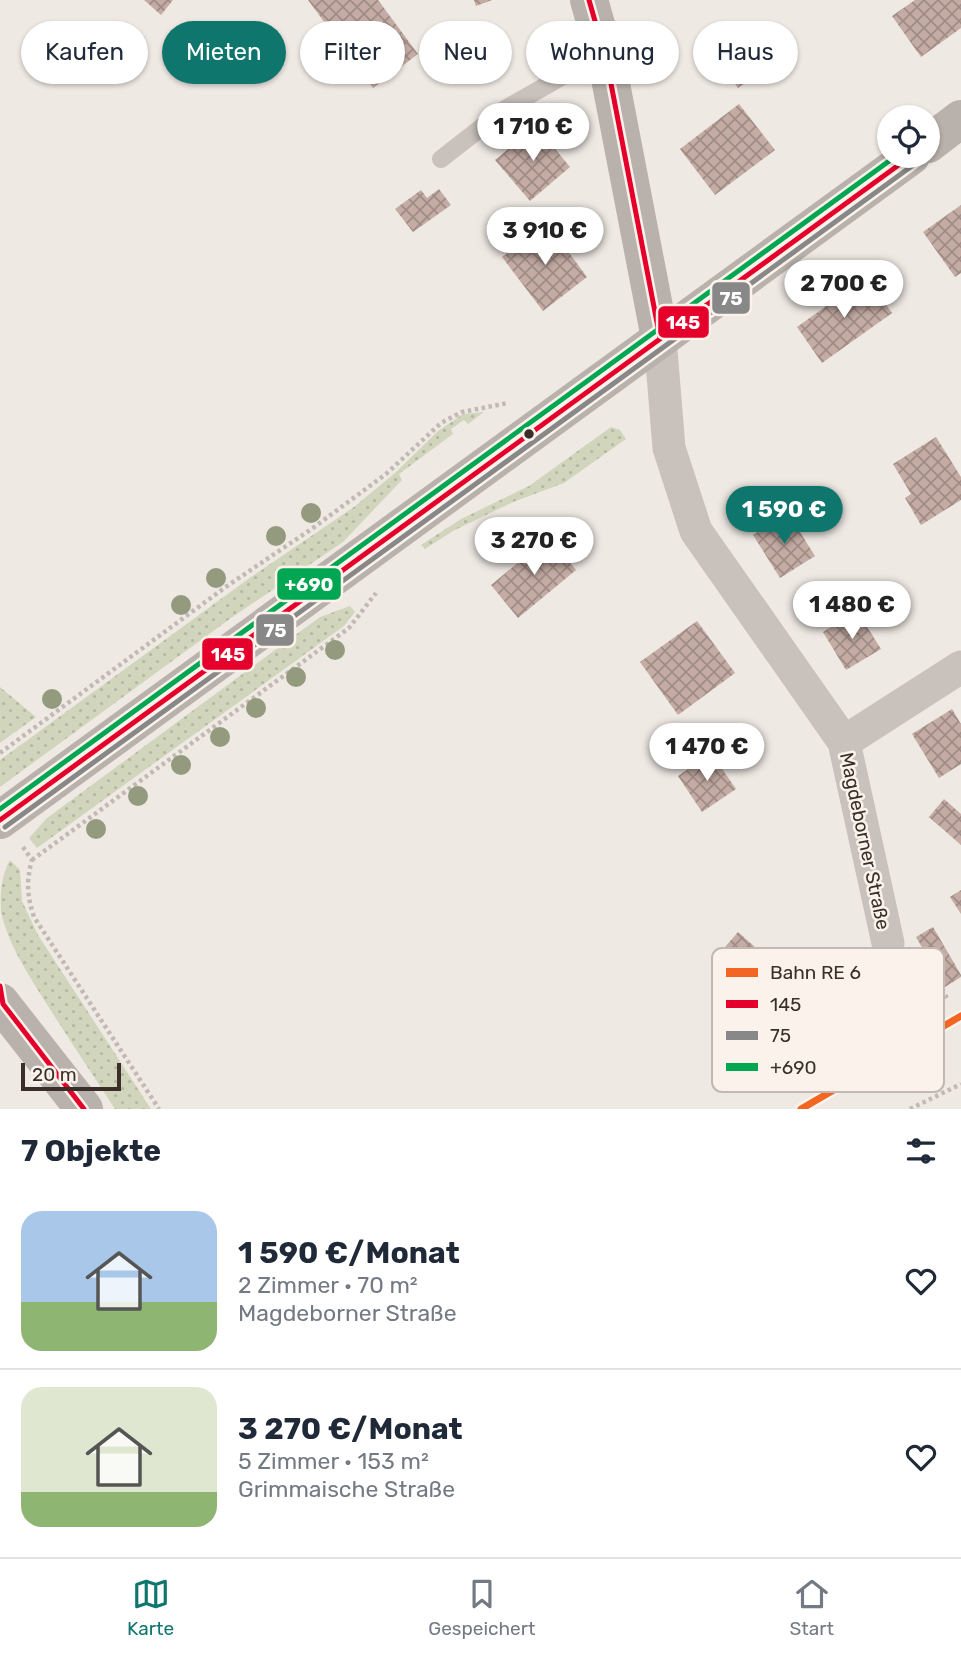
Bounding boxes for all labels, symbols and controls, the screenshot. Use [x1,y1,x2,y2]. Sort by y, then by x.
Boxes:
chip: Kaufen [21,21,148,84]
chip: Mieten [162,21,286,84]
chip: Filter [300,21,405,84]
chip: Neu [419,21,512,84]
chip: Wohnung [526,21,679,84]
chip: Haus [693,21,798,84]
pin: 1 710 € [468,104,598,163]
map controls [877,105,940,168]
button: locate [877,105,940,168]
text: 1 710 € [493,112,573,140]
pin: 3 910 € [480,208,610,267]
text: 3 910 € [503,216,587,244]
pin: 2 700 € [779,260,909,320]
text: 2 700 € [800,269,888,297]
line badge: 75 [711,281,751,315]
text: 75 [719,287,743,310]
line badge: 145 [657,305,710,339]
text: 145 [666,311,700,334]
unlabelled marker [522,427,536,441]
pin: 1 590 € [719,486,849,546]
text: 1 590 € [742,495,826,523]
pin: 3 270 € [469,518,599,577]
text: 3 270 € [491,526,577,554]
line badge: +690 [276,567,342,601]
text: +690 [284,573,334,596]
pin: 1 480 € [787,582,917,641]
text: 1 480 € [809,590,895,618]
line badge: 75 [255,613,295,647]
text: 75 [263,619,287,642]
line badge: 145 [201,637,254,671]
text: 145 [211,643,245,666]
pin: 1 470 € [642,724,772,783]
text: 1 470 € [665,732,749,760]
street label: Magdeborner Straße [835,750,895,932]
legend [712,948,944,1092]
text: Bahn RE 6 [770,961,861,984]
text: 145 [770,993,801,1016]
text: 75 [770,1024,791,1047]
text: +690 [770,1056,817,1079]
scale bar [21,1060,121,1092]
text: 20 m [32,1063,77,1086]
icon: filters [902,1132,940,1170]
text: 7 Objekte [21,1133,161,1169]
text: 1 590 €/Monat [238,1235,460,1271]
icon: home [77,1239,161,1323]
icon: heart [902,1262,940,1300]
text: 2 Zimmer · 70 m² [238,1271,418,1299]
text: Magdeborner Straße [238,1299,457,1327]
text: 3 270 €/Monat [238,1411,463,1447]
icon: home [77,1415,161,1499]
icon: heart [902,1438,940,1476]
text: 5 Zimmer · 153 m² [238,1447,429,1475]
text: Grimmaische Straße [238,1475,455,1503]
tab: Karte [127,1575,174,1640]
tab: Gespeichert [428,1575,535,1640]
tab: Start [790,1575,834,1640]

